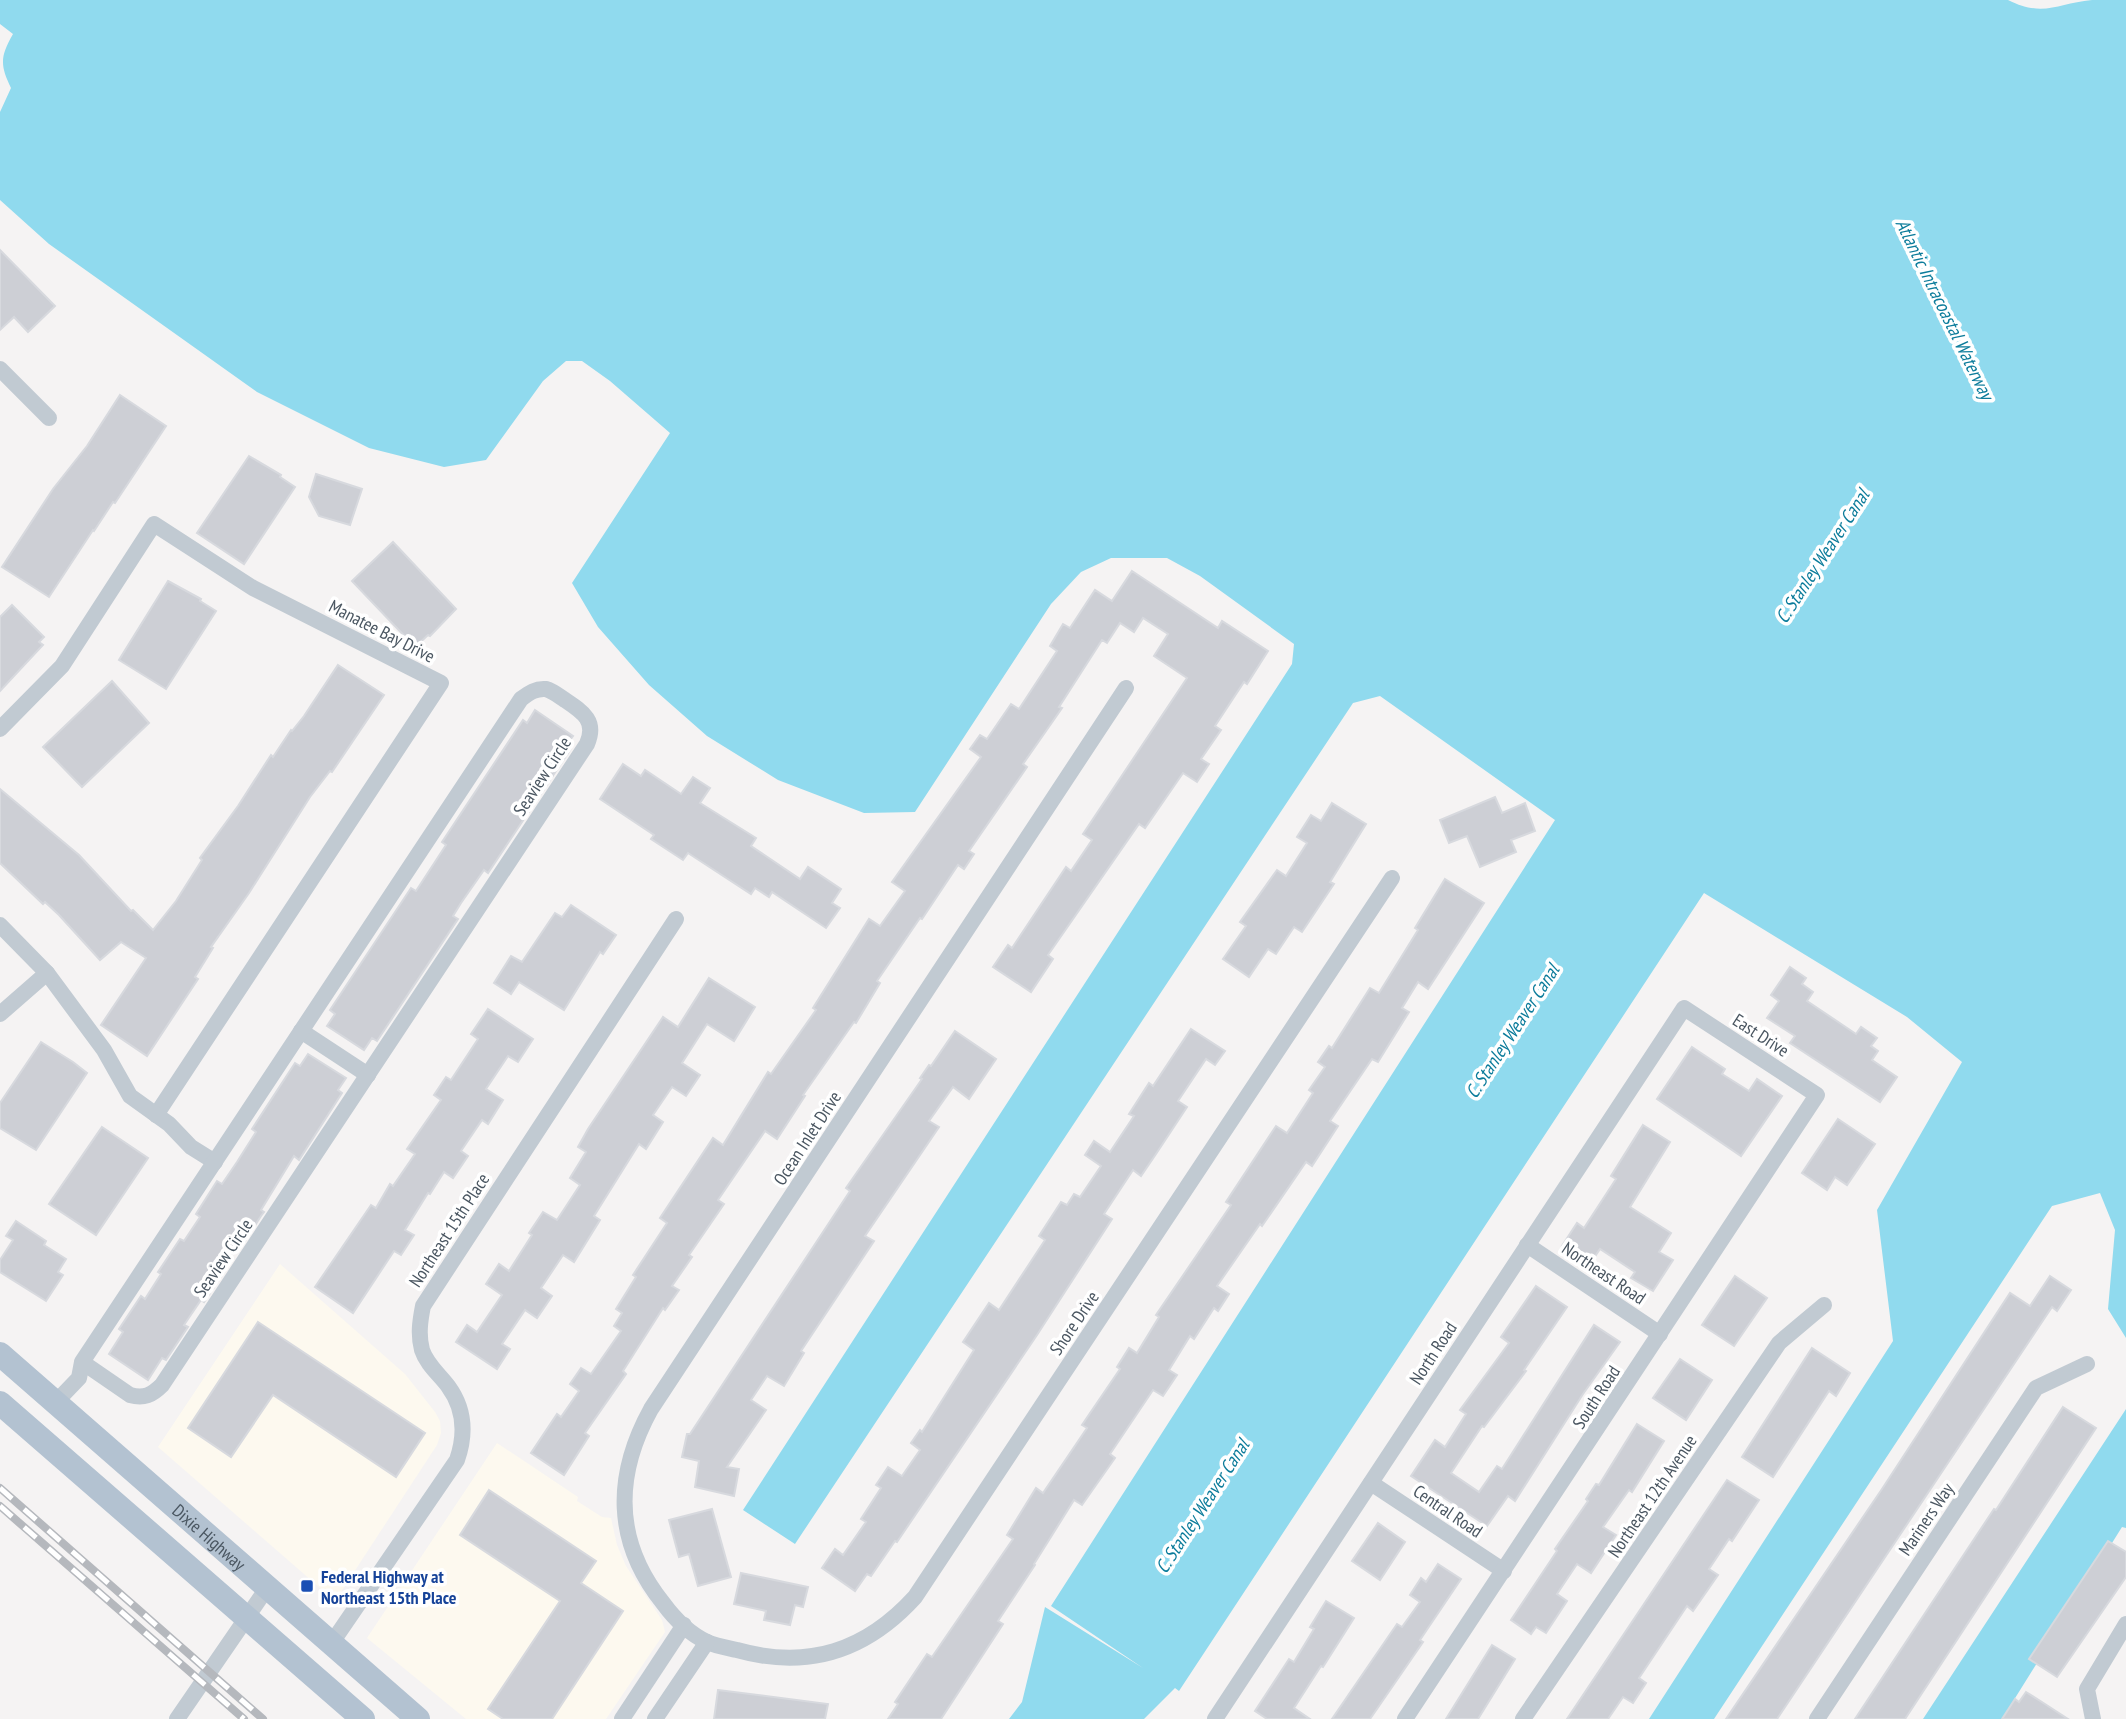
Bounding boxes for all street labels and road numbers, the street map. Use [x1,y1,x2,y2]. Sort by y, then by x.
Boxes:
street label: Manatee Bay Drive [325,595,439,667]
street label: Seaview Circle [508,732,576,820]
street label: East Drive [1729,1008,1793,1062]
street label: Ocean Inlet Drive [768,1087,846,1189]
street label: Northeast 15th Place [404,1169,494,1291]
street label: Seaview Circle [188,1214,258,1302]
street label: Northeast Road [1558,1237,1650,1309]
street label: Shore Drive [1044,1287,1104,1359]
street label: North Road [1404,1317,1462,1389]
street label: South Road [1567,1361,1625,1433]
street label: Northeast 12th Avenue [1602,1430,1702,1562]
street label: Mariners Way [1893,1478,1959,1560]
street label: Central Road [1409,1479,1487,1543]
street label: Dixie Highway [168,1499,251,1575]

